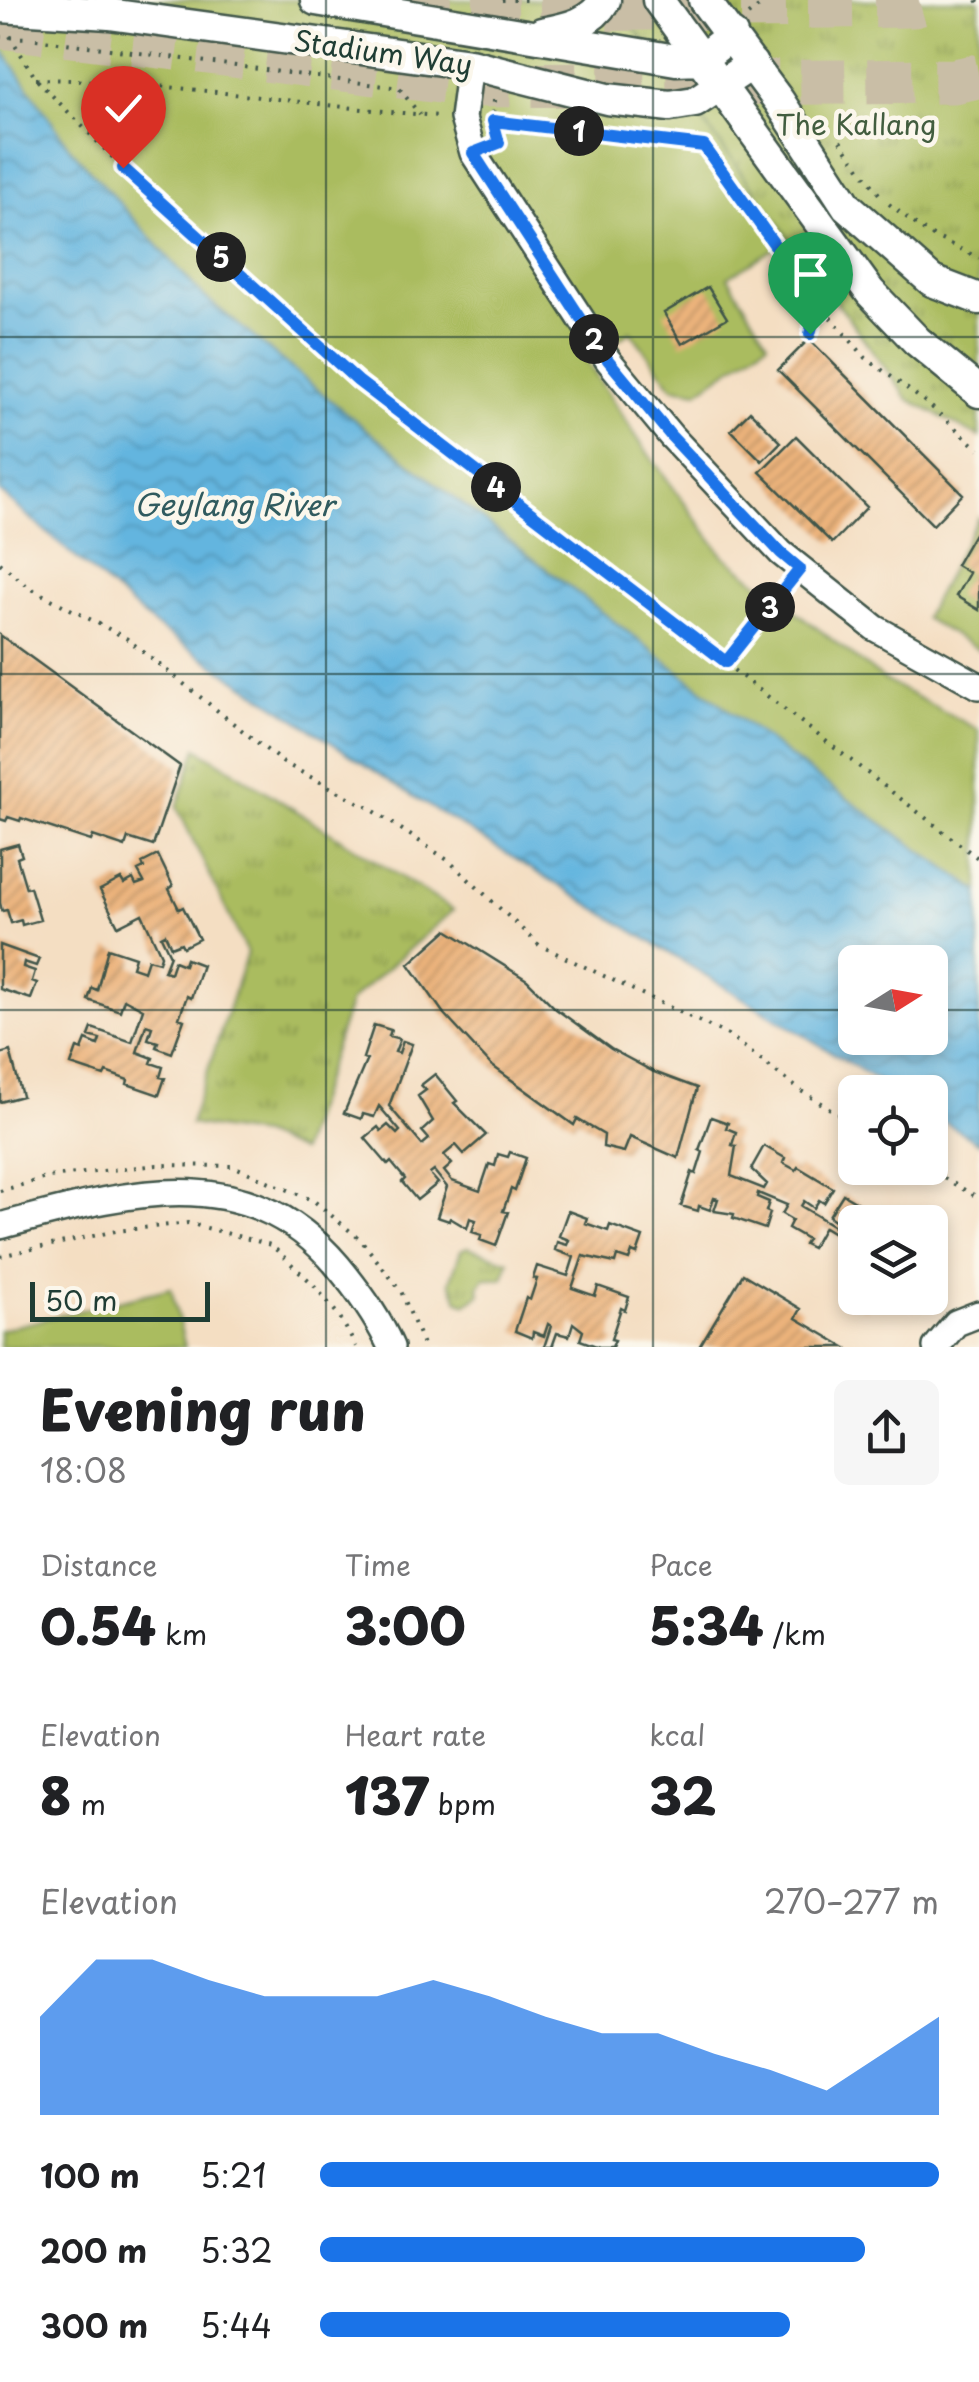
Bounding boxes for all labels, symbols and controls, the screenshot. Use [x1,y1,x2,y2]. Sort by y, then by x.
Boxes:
street label: Stadium Way [291,18,475,85]
pin [81,66,166,169]
icon: check [96,81,151,136]
park label: The Kallang [776,102,936,145]
pin: 1 [554,106,604,156]
text: 1 [572,109,586,152]
pin: 5 [196,232,246,282]
pin [768,232,853,335]
text: 5 [212,235,230,278]
icon: arrive [783,247,838,302]
pin: 2 [569,314,619,364]
text: 2 [584,317,604,360]
pin: 4 [471,462,521,512]
text: 4 [486,465,506,508]
water label: Geylang River [134,481,338,526]
pin: 3 [745,582,795,632]
text: 3 [761,585,779,628]
north arrow [838,945,948,1055]
map controls [838,945,948,1315]
button: locate [838,1075,948,1185]
button: layers [838,1205,948,1315]
scale bar [30,1277,210,1322]
text: 50 m [45,1278,118,1321]
text: Evening run [40,1367,366,1450]
button: share [834,1380,939,1485]
text: 18:08 [40,1446,127,1494]
text: Distance [40,1543,158,1586]
text: Time [345,1543,411,1586]
text: Pace [649,1543,713,1586]
text: 0.54 [40,1586,156,1662]
text: 3:00 [345,1586,466,1662]
text: 5:34 [649,1586,763,1662]
text: km [156,1612,207,1655]
text: /km [763,1612,826,1655]
text: Elevation [40,1713,161,1756]
text: Heart rate [345,1713,486,1756]
text: kcal [649,1713,705,1756]
text: 8 [40,1756,71,1832]
text: 137 [345,1756,429,1832]
text: 32 [649,1756,716,1832]
text: m [71,1782,106,1825]
text: bpm [429,1782,496,1825]
text: Elevation [40,1877,178,1925]
text: 270–277 m [764,1877,939,1925]
text: 100 m [40,2151,140,2199]
text: 5:21 [200,2151,267,2199]
text: 200 m [40,2226,147,2274]
text: 5:32 [200,2226,273,2274]
text: 300 m [40,2301,148,2349]
text: 5:44 [200,2301,272,2349]

